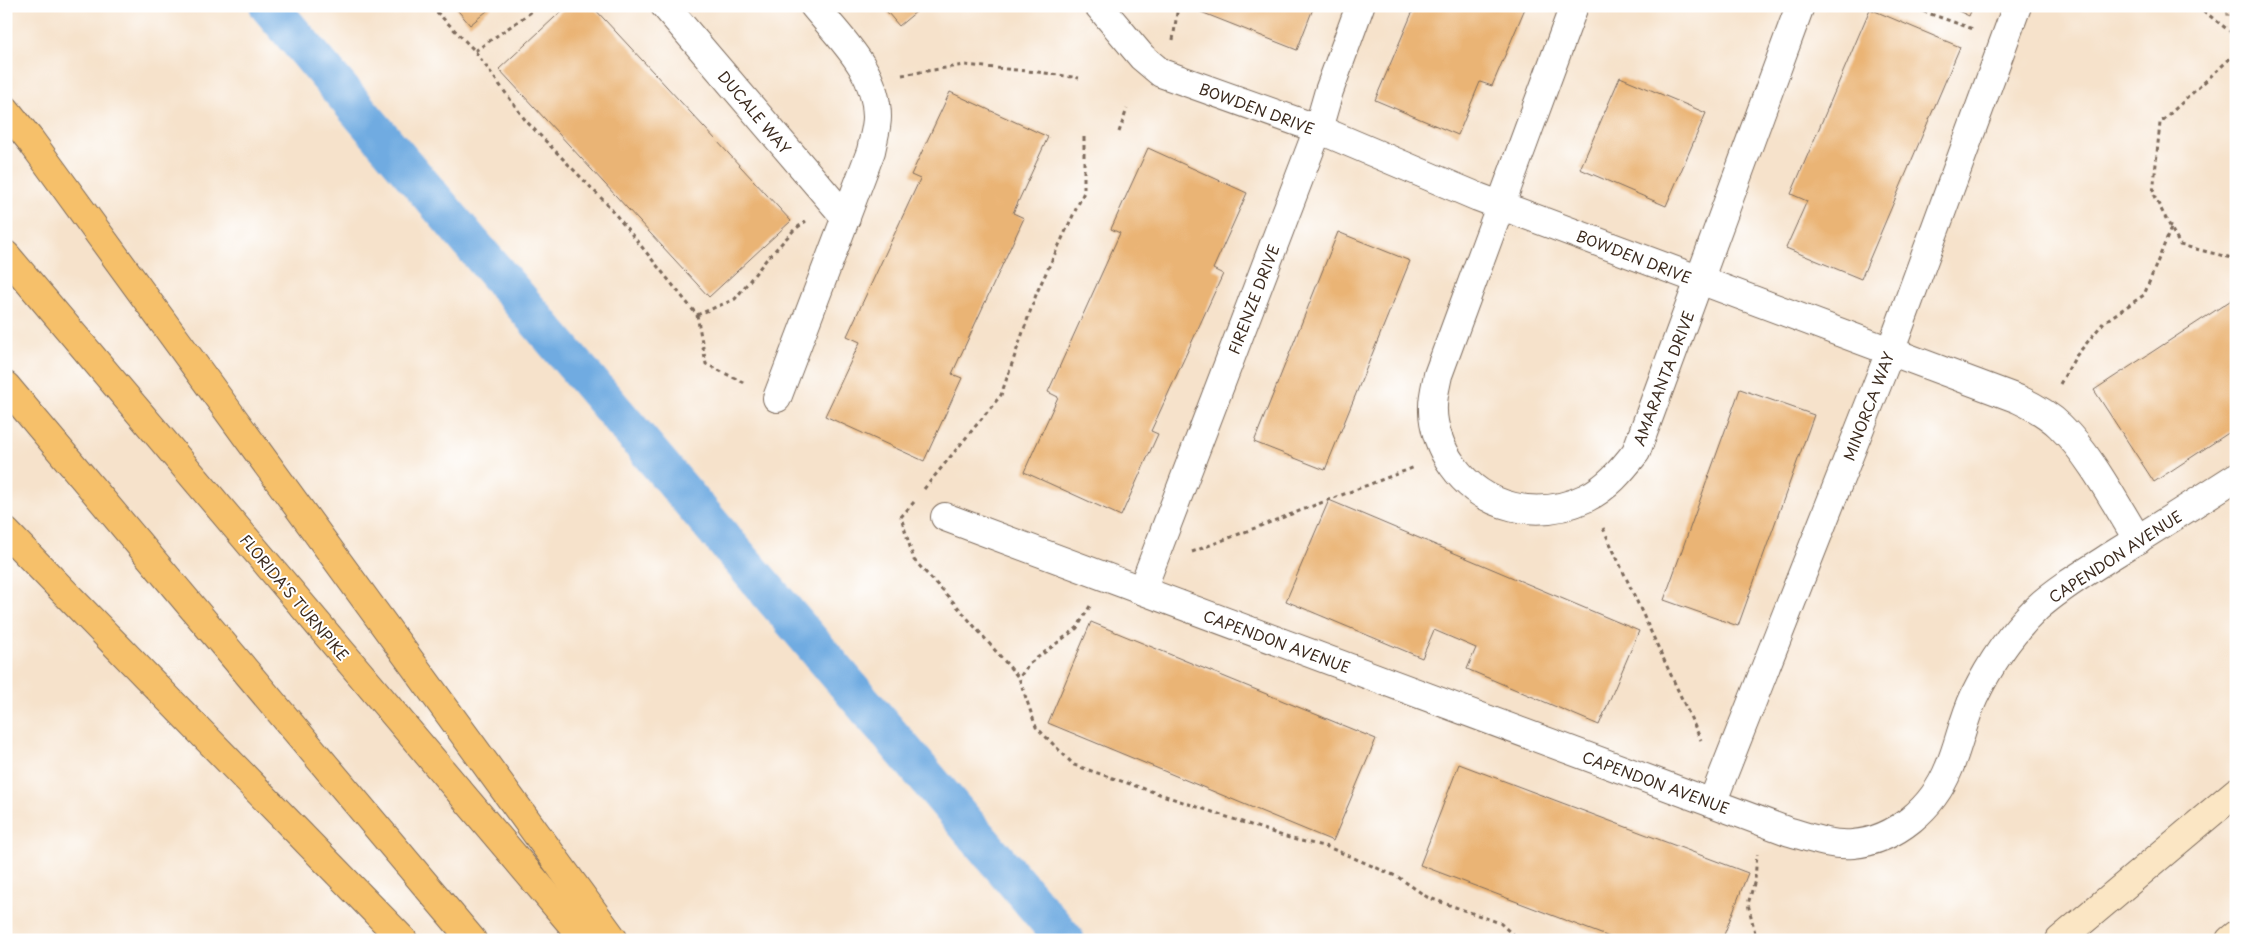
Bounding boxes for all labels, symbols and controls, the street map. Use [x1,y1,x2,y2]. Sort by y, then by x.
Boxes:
street label: DUCALE WAY [713,65,797,159]
street label: BOWDEN DRIVE [1196,76,1318,140]
street label: BOWDEN DRIVE [1573,223,1695,289]
street label: FIRENZE DRIVE [1221,241,1285,357]
street label: AMARANTA DRIVE [1627,307,1699,449]
street label: MINORCA WAY [1837,348,1899,464]
street label: CAPENDON AVENUE [2044,504,2186,608]
street label: FLORIDA'S TURNPIKE [235,529,355,665]
street label: CAPENDON AVENUE [1200,604,1354,678]
street label: CAPENDON AVENUE [1579,745,1733,819]

